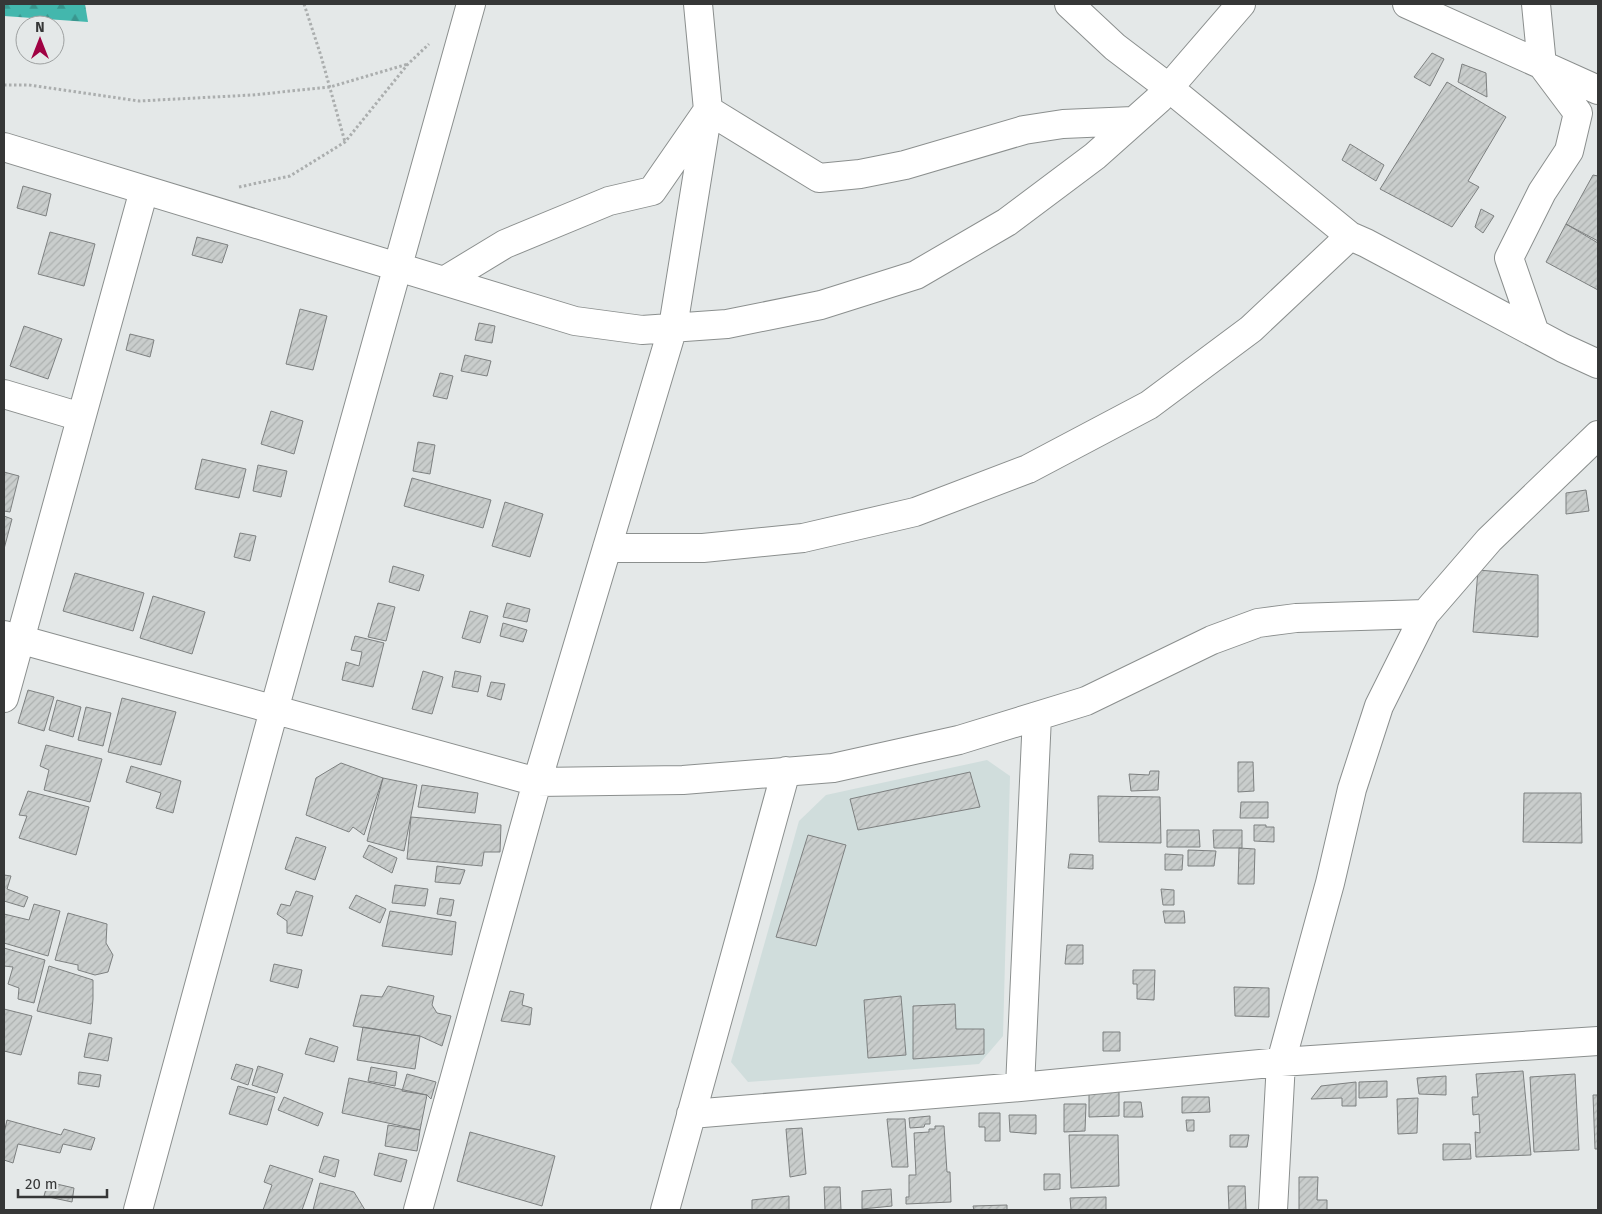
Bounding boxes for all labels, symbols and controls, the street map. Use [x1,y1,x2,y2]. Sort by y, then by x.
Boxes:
north arrow [15,15,65,65]
text: N [35,19,45,36]
scale bar [18,1166,106,1198]
text: 20 m [25,1175,58,1193]

